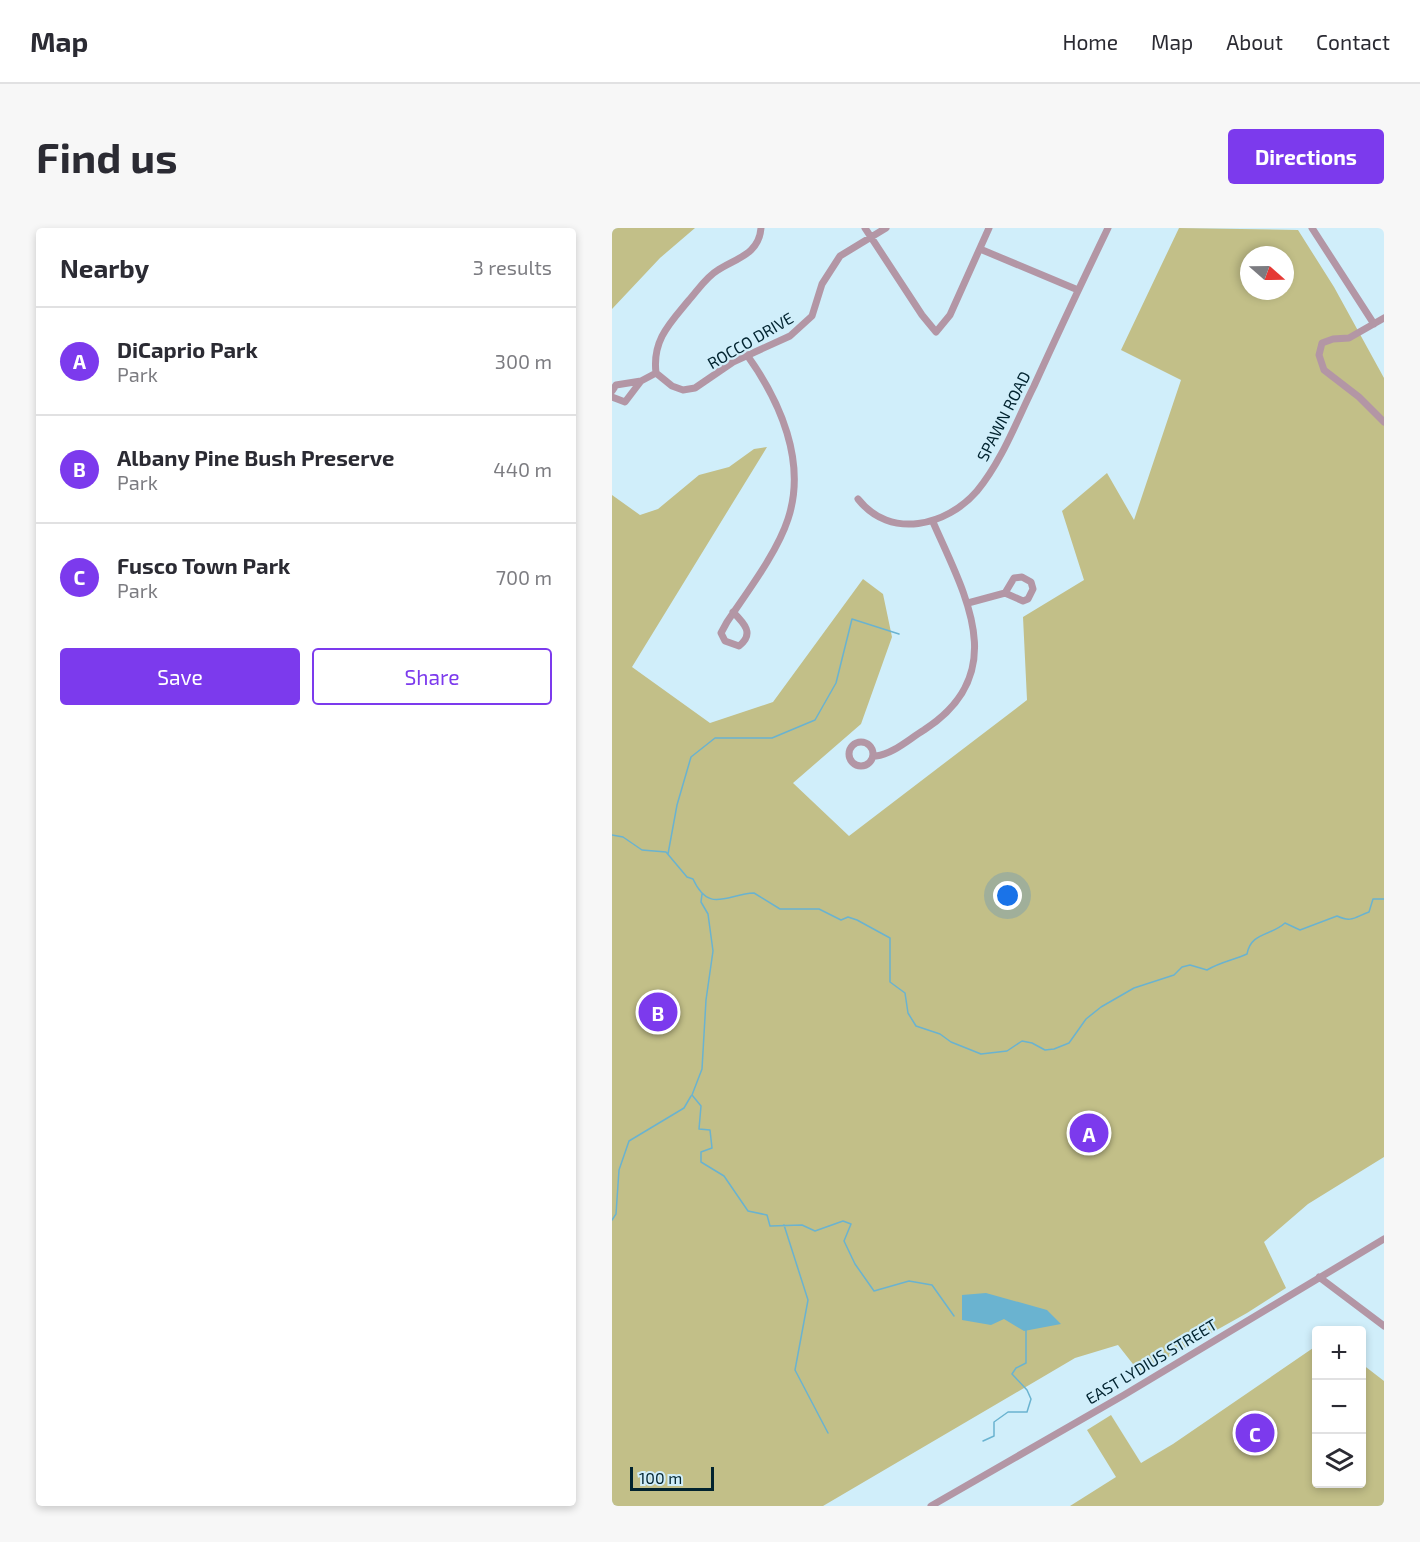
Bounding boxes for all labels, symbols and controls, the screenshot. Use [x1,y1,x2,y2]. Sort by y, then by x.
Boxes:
text: Map [30,24,88,58]
text: Home [1062,29,1118,54]
text: Map [1151,29,1193,54]
text: About [1226,29,1283,54]
text: Contact [1316,29,1390,54]
button: Directions [1228,129,1384,184]
text: Find us [36,131,178,181]
north arrow [1240,246,1294,300]
text: Nearby [60,252,149,283]
text: 3 results [473,255,552,279]
street label: ROCCO DRIVE [704,308,796,372]
text: DiCaprio Park [117,336,258,362]
text: A [73,349,86,373]
text: 300 m [495,349,552,373]
text: Park [117,362,158,386]
street label: SPAWN ROAD [972,368,1034,464]
text: Albany Pine Bush Preserve [117,444,394,470]
text: B [73,457,86,481]
text: 440 m [493,457,552,481]
text: Park [117,470,158,494]
text: Fusco Town Park [117,552,290,578]
text: C [74,565,85,589]
text: 700 m [496,565,552,589]
text: Park [117,578,158,602]
button: Save [60,648,300,705]
button: Share [312,648,552,705]
your location [993,881,1022,910]
pin: B [638,990,678,1034]
pin: A [1070,1110,1108,1156]
street label: EAST LYDIUS STREET [1082,1314,1220,1408]
map controls [1312,1326,1366,1488]
button: + [1312,1326,1366,1380]
button: − [1312,1380,1366,1434]
pin: C [1236,1410,1274,1456]
button: layers [1312,1434,1366,1488]
scale bar [630,1464,714,1492]
text: 100 m [639,1468,682,1487]

